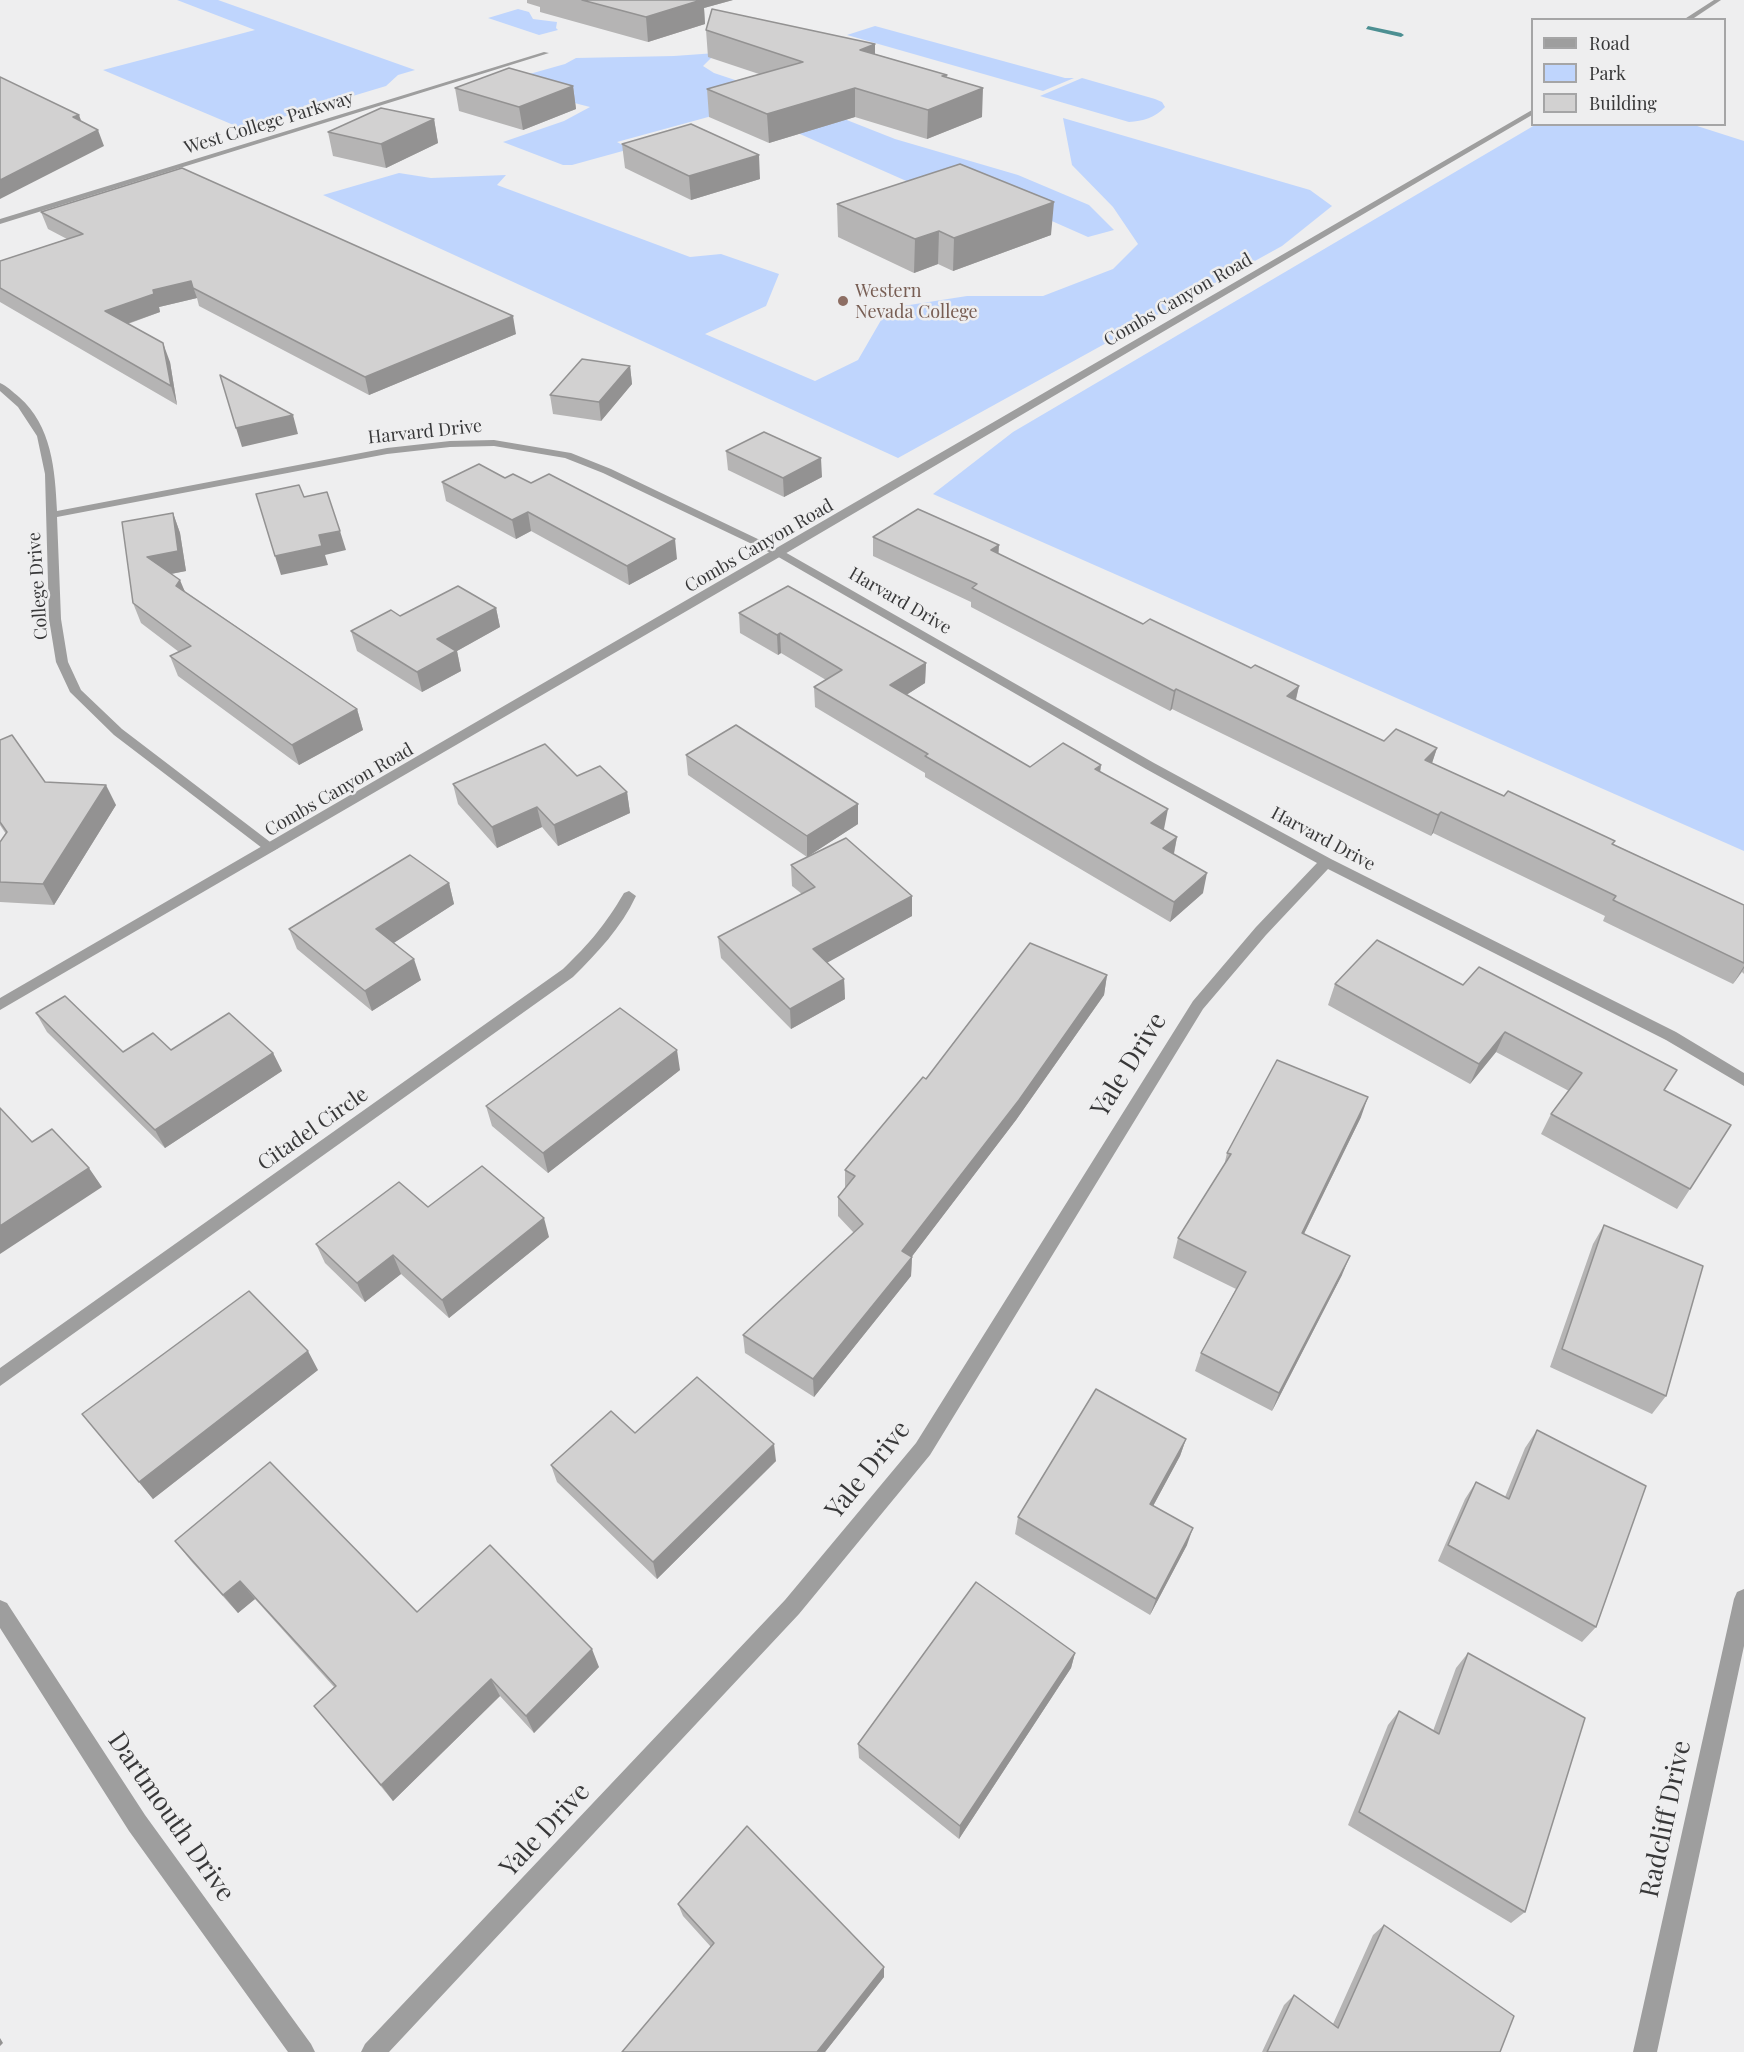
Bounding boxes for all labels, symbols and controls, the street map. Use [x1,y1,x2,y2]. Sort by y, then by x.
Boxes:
legend [1531,18,1726,126]
text: Road [1589,31,1630,55]
text: Park [1589,61,1626,85]
street label: West College Parkway [182,87,356,159]
text: Building [1589,91,1657,115]
street label: Combs Canyon Road [1100,249,1256,351]
place label: Western Nevada College [855,280,978,322]
marker: Western Nevada College [836,294,850,308]
street label: Harvard Drive [367,415,483,449]
street label: Combs Canyon Road [681,495,837,597]
street label: College Drive [23,531,53,641]
street label: Harvard Drive [845,563,955,639]
street label: Combs Canyon Road [261,739,417,841]
street label: Harvard Drive [1267,803,1379,875]
street label: Yale Drive [1085,1007,1173,1123]
street label: Citadel Circle [253,1082,373,1176]
street label: Yale Drive [819,1415,917,1525]
street label: Dartmouth Drive [101,1726,241,1908]
street label: Radcliff Drive [1634,1738,1698,1900]
street label: Yale Drive [494,1777,596,1883]

